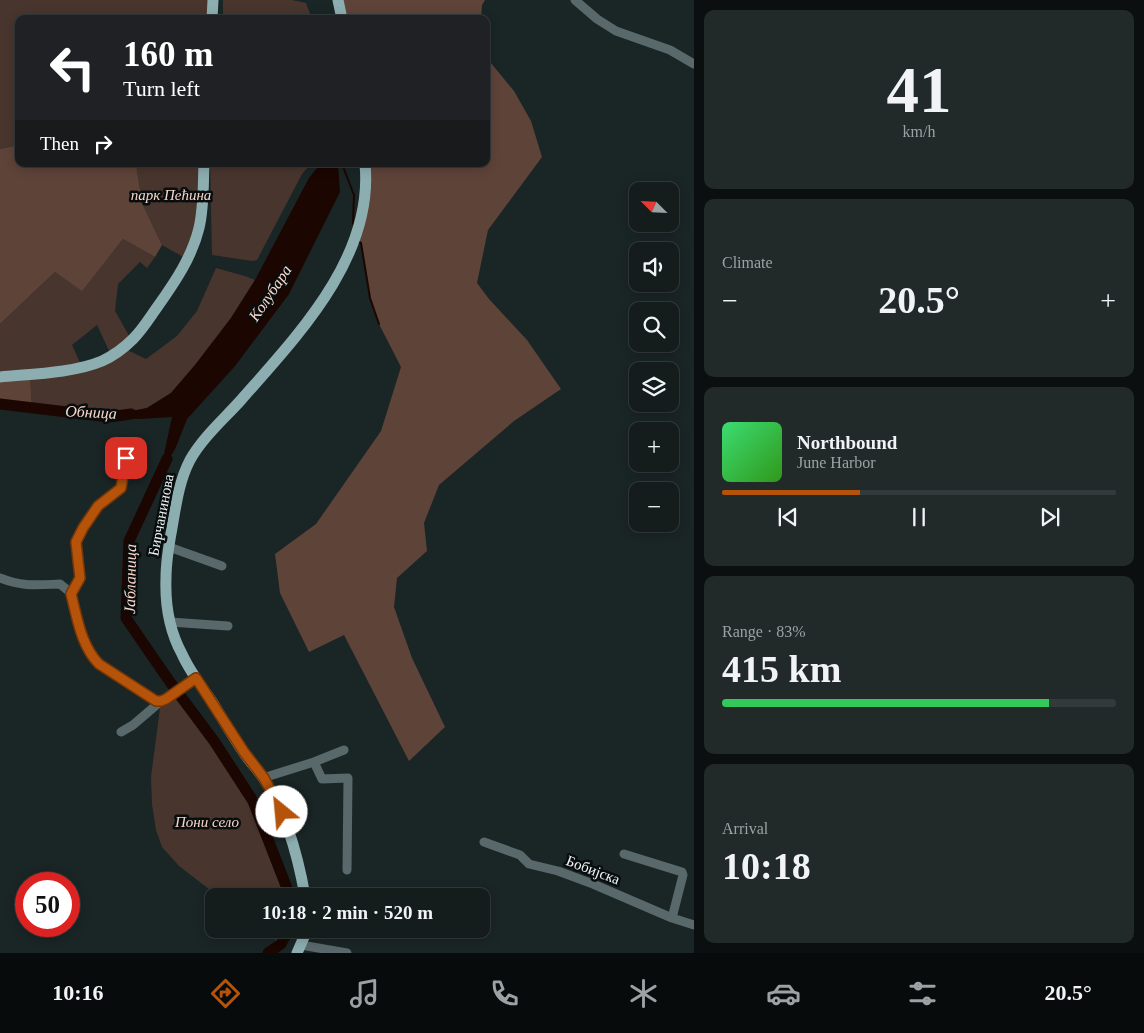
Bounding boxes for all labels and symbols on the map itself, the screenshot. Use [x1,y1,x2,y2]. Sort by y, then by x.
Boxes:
north arrow [629,182,679,232]
park label: парк Пећина [131,187,211,203]
water label: Колубара [245,262,296,325]
water label: Обница [65,402,117,423]
pin [105,437,147,479]
street label: Бирчанинова [145,472,177,557]
water label: Јабланица [121,544,140,614]
position arrow [255,785,307,837]
park label: Пони село [174,814,239,830]
street label: Бобијска [564,852,622,888]
speed limit sign: 50 [15,872,80,937]

